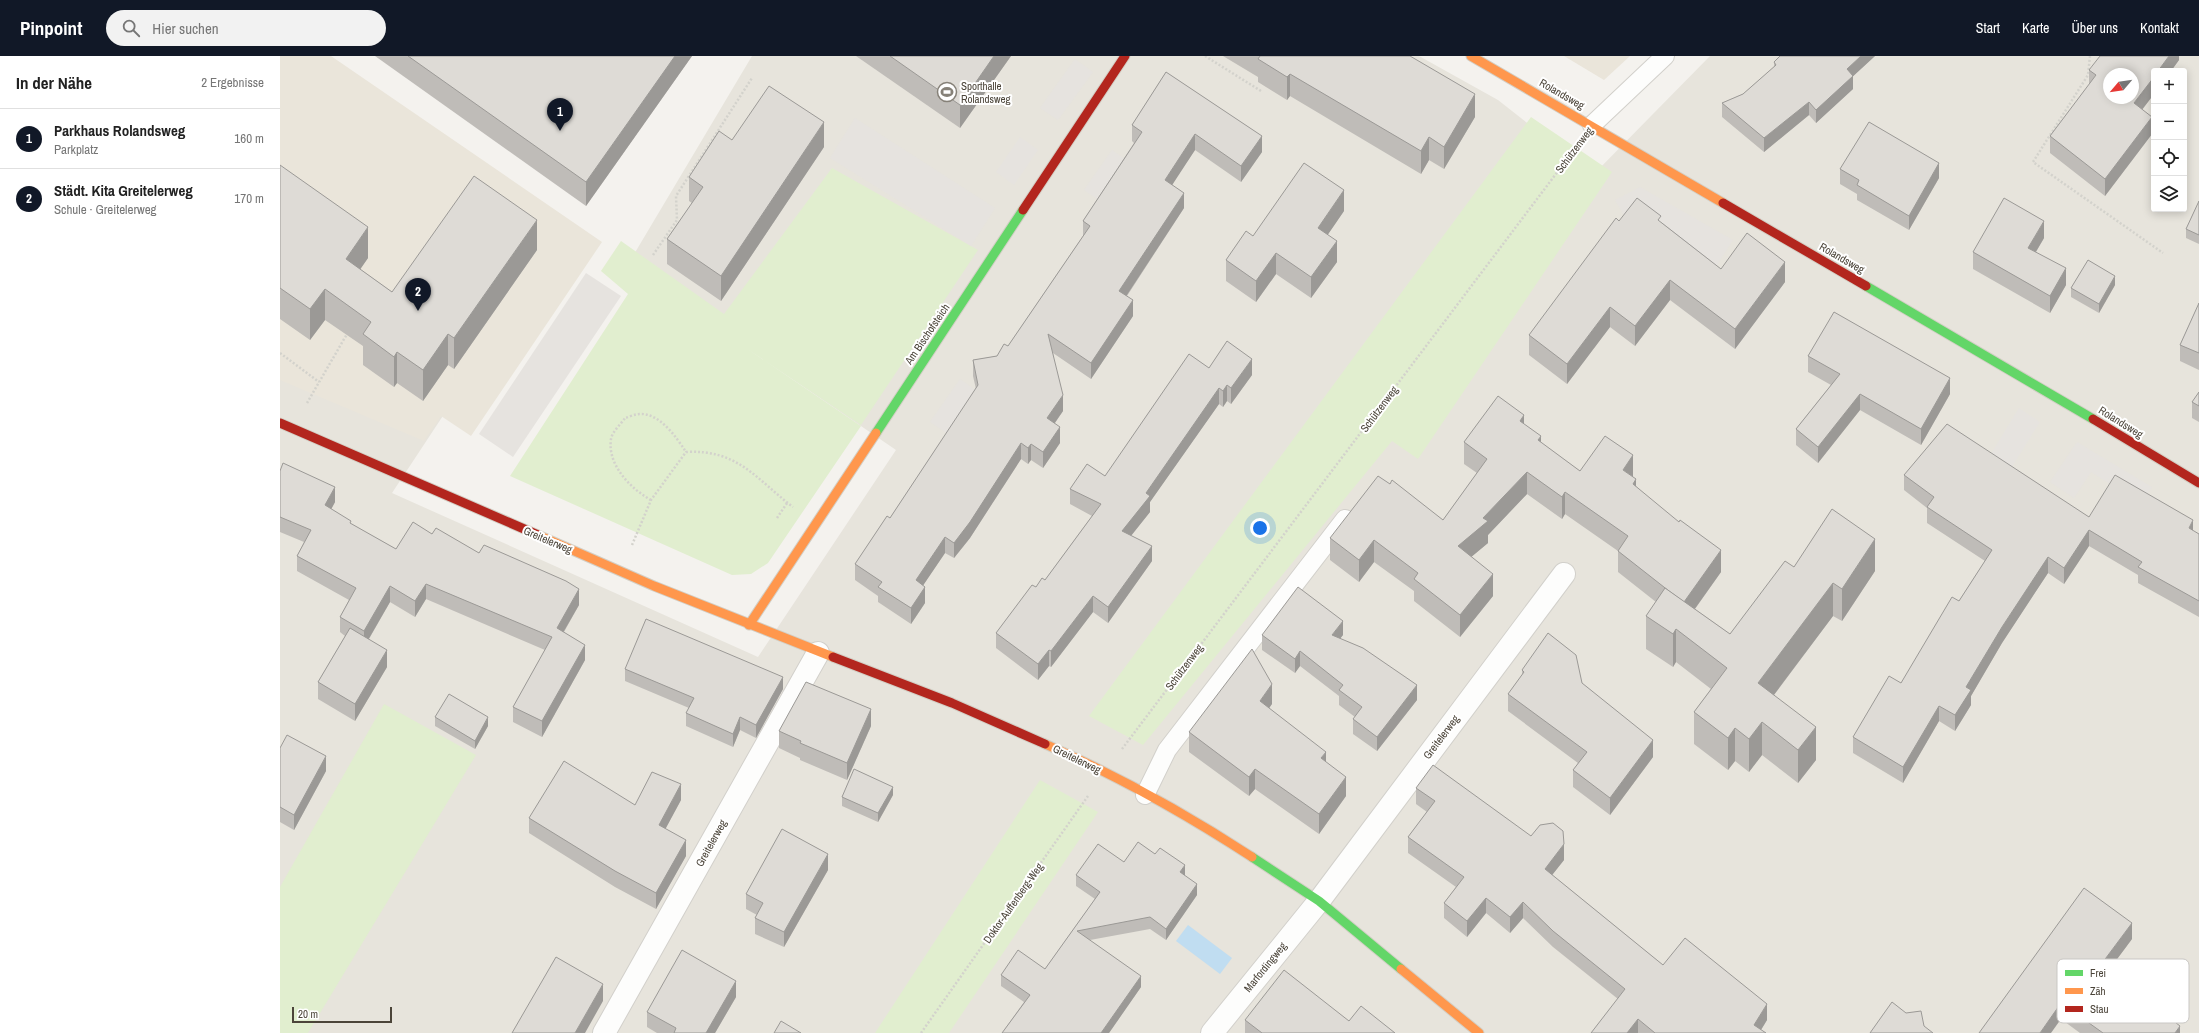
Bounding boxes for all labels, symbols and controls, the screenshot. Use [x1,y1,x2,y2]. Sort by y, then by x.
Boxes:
search box [106,10,386,46]
text: Pinpoint [20,15,82,41]
icon: search [120,17,142,39]
text: Hier suchen [152,18,219,39]
text: Start [1976,19,2000,37]
text: Karte [2022,19,2049,37]
text: Über uns [2071,19,2118,37]
text: Kontakt [2140,19,2179,37]
north arrow [2103,68,2139,104]
map controls [2151,68,2187,212]
button: + [2151,68,2187,104]
text: In der Nähe [16,71,92,94]
text: 2 Ergebnisse [201,74,264,91]
street label: Rolandsweg [1537,76,1587,112]
place label: Sporthalle Rolandsweg [961,79,1011,106]
sports icon: Sporthalle Rolandsweg [936,81,958,103]
pin: 1 [547,98,573,131]
button: − [2151,104,2187,140]
text: Parkhaus Rolandsweg [54,120,185,141]
street label: Schützenweg [1552,124,1596,176]
text: 1 [26,130,32,147]
text: 160 m [234,130,264,147]
button: locate [2151,140,2187,176]
text: Parkplatz [54,141,98,158]
button: layers [2151,176,2187,212]
text: Städt. Kita Greitelerweg [54,180,193,201]
text: 2 [26,190,32,207]
text: 170 m [234,190,264,207]
text: Schule · Greitelerweg [54,201,157,218]
street label: Rolandsweg [1817,240,1867,276]
pin: 2 [405,278,431,311]
street label: Am Bischofsteich [901,301,952,368]
street label: Schützenweg [1357,383,1401,435]
street label: Rolandsweg [2096,403,2146,441]
your location [1250,518,1270,538]
street label: Greitelerweg [521,523,575,557]
street label: Schützenweg [1162,641,1206,693]
street label: Greitelerweg [1420,712,1462,762]
street label: Greitelerweg [1051,741,1103,777]
street label: Greitelerweg [692,817,730,869]
street label: Doktor-Auffenberg-Weg [980,860,1046,946]
street label: Marfordingweg [1241,939,1289,995]
legend [2057,959,2189,1023]
text: Frei [2090,966,2106,980]
text: Zäh [2090,984,2106,998]
text: Stau [2090,1002,2109,1016]
scale bar [292,1005,392,1024]
text: 20 m [298,1007,318,1021]

